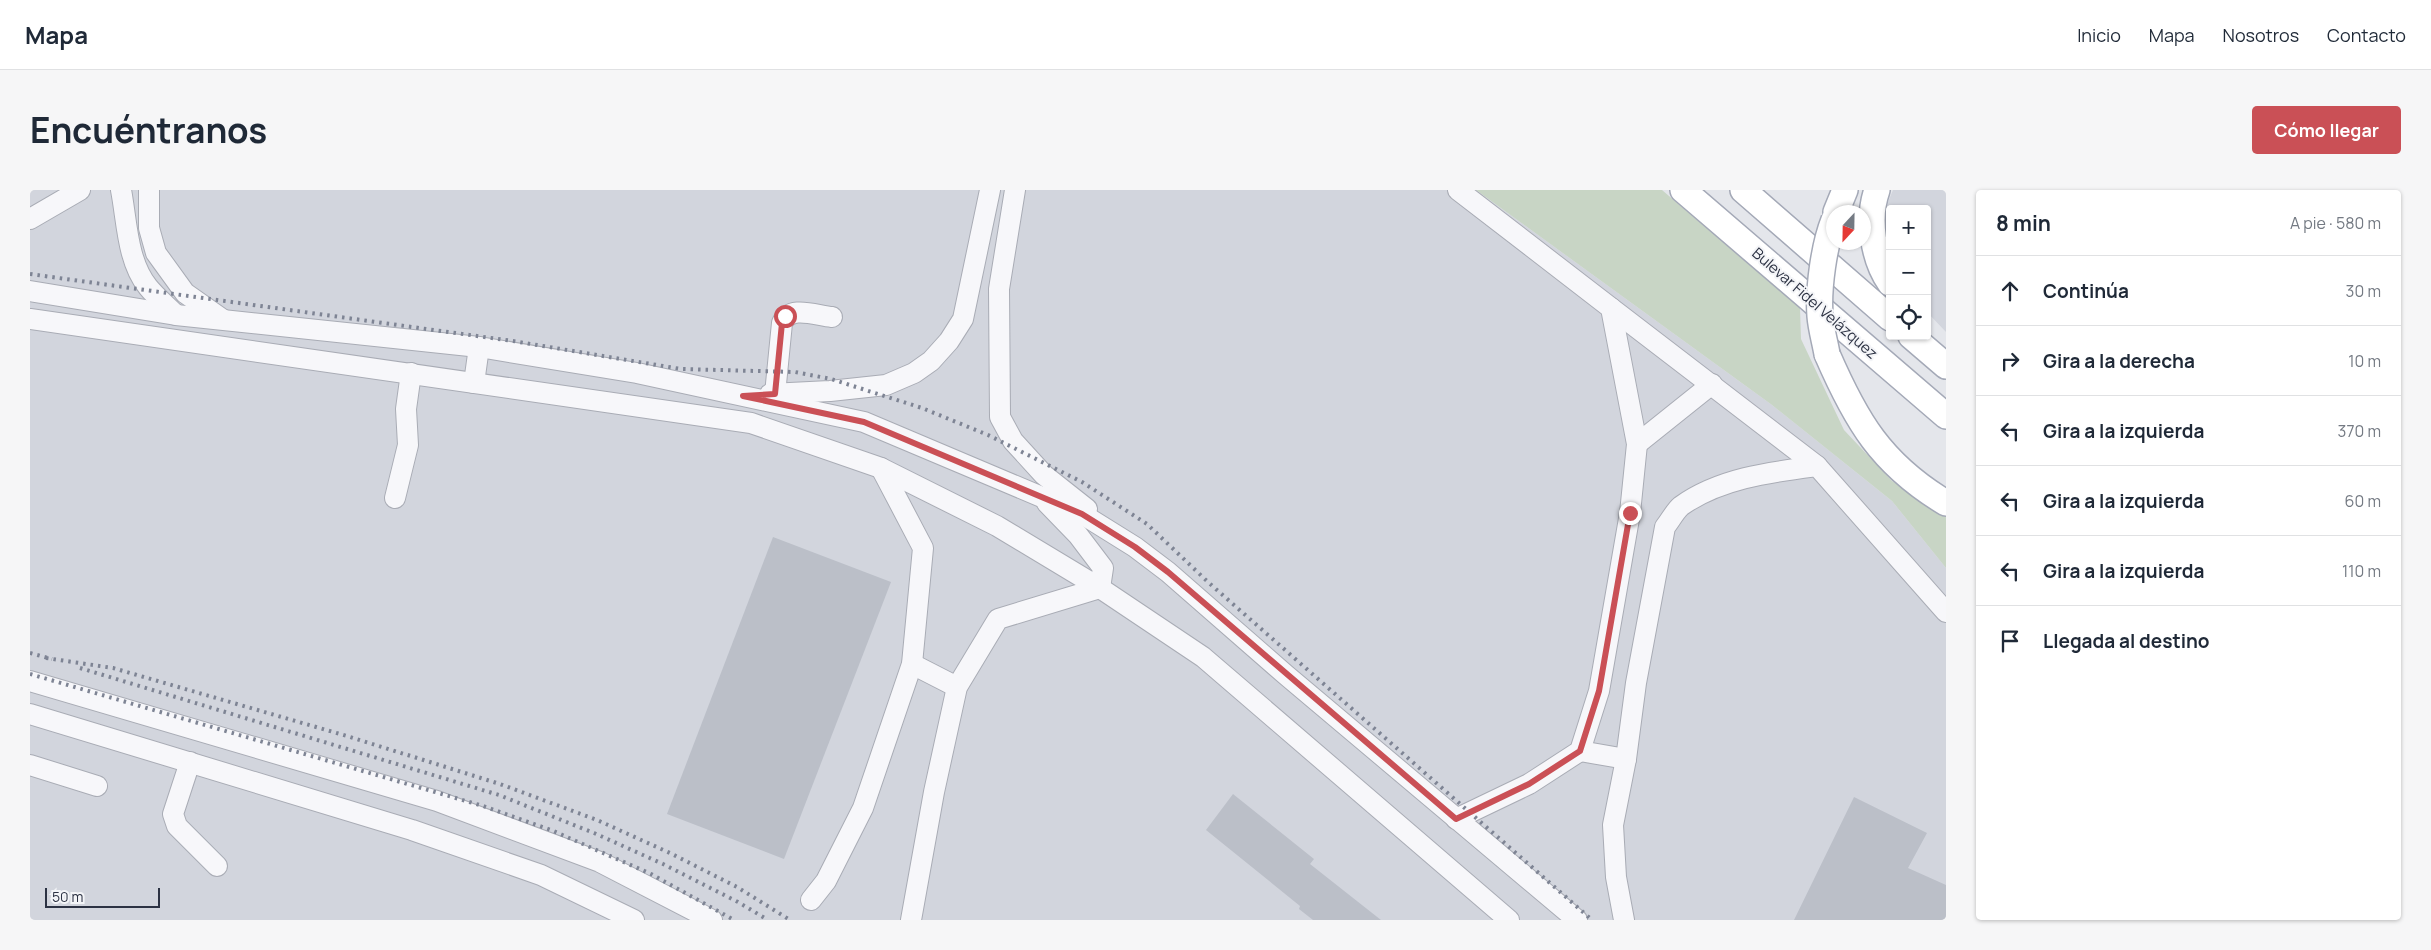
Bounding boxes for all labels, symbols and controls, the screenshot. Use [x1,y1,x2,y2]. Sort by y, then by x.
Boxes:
text: Mapa [25,18,88,51]
text: Inicio [2077,23,2121,47]
text: Mapa [2149,23,2195,47]
text: Nosotros [2223,23,2299,47]
text: Contacto [2327,23,2406,47]
text: Encuéntranos [30,106,267,154]
button: Cómo llegar [2252,106,2401,154]
north arrow [1826,205,1871,250]
map controls [1886,205,1931,340]
button: + [1886,205,1931,250]
text: 8 min [1996,209,2051,237]
text: A pie · 580 m [2290,212,2381,234]
street label: Bulevar Fidel Velázquez [1748,243,1882,363]
button: − [1886,250,1931,295]
icon: ahead [1996,277,2024,305]
text: Continúa [2043,278,2129,304]
text: 30 m [2346,280,2381,302]
button: locate [1886,295,1931,340]
route start [774,305,797,328]
icon: right [1996,347,2024,375]
text: Gira a la derecha [2043,348,2195,374]
text: 10 m [2348,350,2381,372]
icon: left [1996,417,2024,445]
text: Gira a la izquierda [2043,418,2204,444]
text: 370 m [2338,420,2381,442]
icon: left [1996,487,2024,515]
text: Gira a la izquierda [2043,488,2204,514]
text: 60 m [2345,490,2381,512]
route end [1619,502,1642,525]
icon: left [1996,557,2024,585]
text: Gira a la izquierda [2043,558,2204,584]
text: 110 m [2342,560,2381,582]
icon: arrive [1996,627,2024,655]
text: Llegada al destino [2043,628,2210,654]
scale bar [45,885,160,908]
text: 50 m [52,887,83,906]

